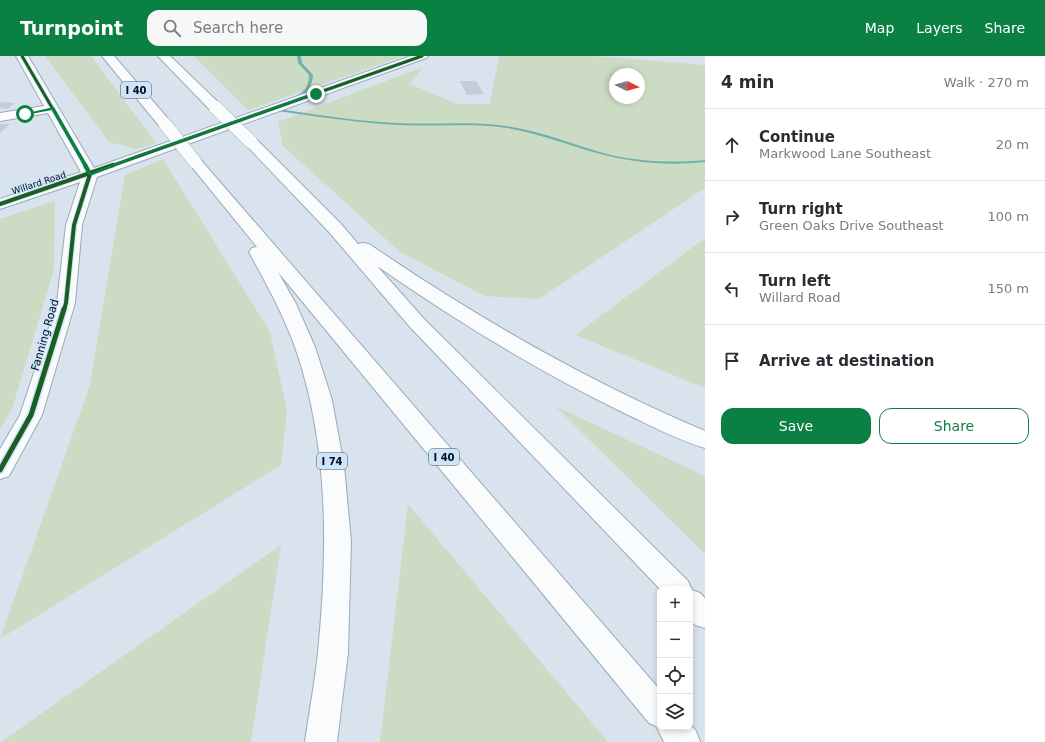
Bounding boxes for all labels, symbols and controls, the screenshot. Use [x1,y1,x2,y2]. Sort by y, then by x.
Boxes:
search box [147,10,427,46]
text: Turnpoint [20,17,123,39]
icon: search [161,17,183,39]
text: Search here [193,19,283,37]
text: Map [865,20,894,36]
text: Layers [916,20,963,36]
text: Share [985,20,1025,36]
north arrow [609,68,645,104]
text: 4 min [721,72,774,92]
text: Walk · 270 m [944,75,1029,90]
road number: I 40 [121,82,151,98]
route end [307,85,325,103]
route start [16,105,34,123]
text: Continue [759,128,835,146]
icon: ahead [721,134,743,156]
text: 20 m [996,137,1029,152]
text: Markwood Lane Southeast [759,146,931,161]
street label: Willard Road [11,170,67,196]
text: Turn right [759,200,843,218]
icon: right [721,206,743,228]
text: 100 m [987,209,1029,224]
text: Green Oaks Drive Southeast [759,218,944,233]
text: Turn left [759,272,831,290]
icon: left [721,278,743,300]
text: 150 m [987,281,1029,296]
text: Willard Road [759,290,841,305]
street label: Fanning Road [29,298,61,372]
icon: arrive [721,350,743,372]
text: Arrive at destination [759,352,934,370]
button: Save [721,408,871,444]
button: Share [879,408,1029,444]
road number: I 40 [429,449,459,465]
road number: I 74 [317,453,347,469]
map controls [657,586,693,730]
button: + [657,586,693,622]
button: − [657,622,693,658]
button: locate [657,658,693,694]
button: layers [657,694,693,730]

